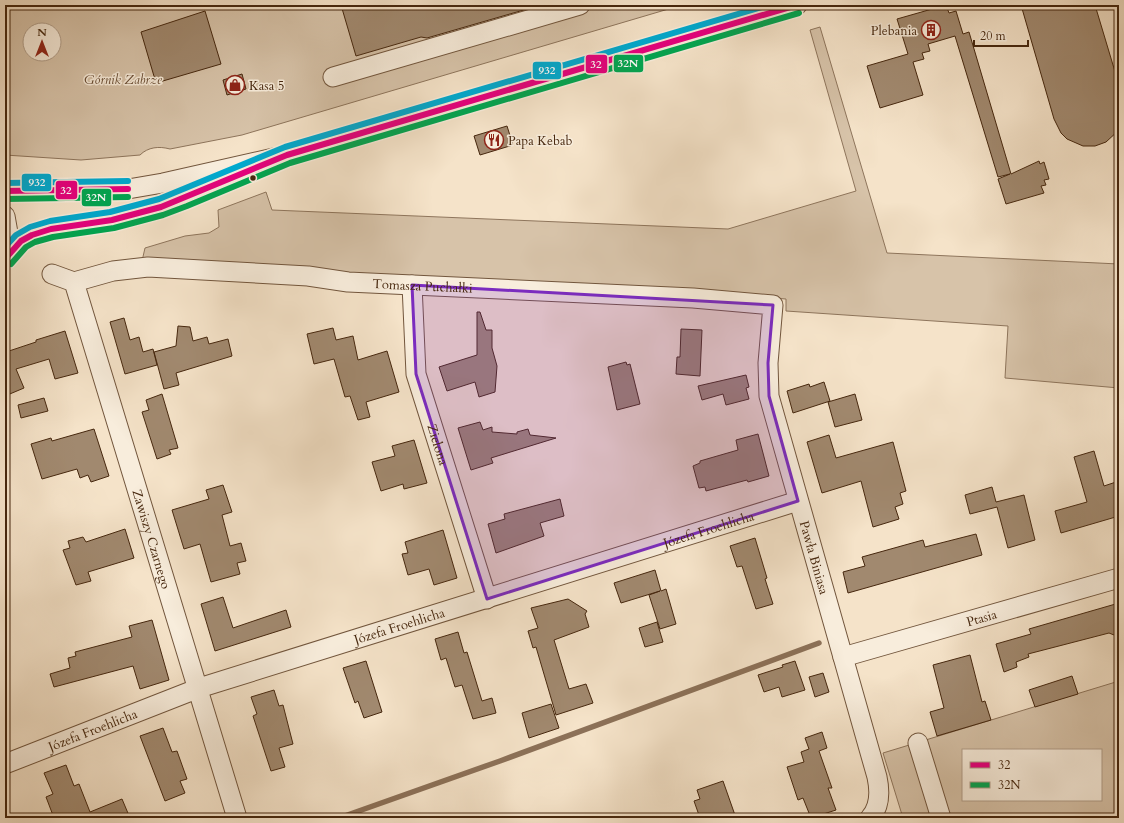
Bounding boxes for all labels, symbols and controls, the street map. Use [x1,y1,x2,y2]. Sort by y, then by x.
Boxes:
building icon: Plebania [920,19,942,41]
north arrow [22,22,62,62]
place label: Plebania [871,22,917,40]
scale bar [974,22,1028,48]
text: N [37,25,47,40]
text: 20 m [980,28,1007,44]
line badge: 32 [585,54,608,74]
line badge: 32N [613,54,644,73]
text: 32N [618,56,639,71]
text: 32 [590,57,602,72]
line badge: 932 [532,61,562,80]
text: 932 [539,63,556,78]
park label: Górnik Zabrze [84,71,163,89]
shop icon: Kasa 5 [224,74,246,96]
place label: Kasa 5 [249,77,284,95]
restaurant icon: Papa Kebab [483,129,505,151]
place label: Papa Kebab [508,132,573,150]
line badge: 932 [21,173,52,192]
unlabelled marker [248,173,258,183]
text: 932 [29,175,46,190]
line badge: 32 [55,180,78,200]
text: 32 [60,183,72,198]
line badge: 32N [81,188,112,207]
text: 32N [86,190,107,205]
street label: Tomasza Puchałki [372,275,473,298]
street label: Zielona [422,422,452,468]
street label: Zawiszy Czarnego [128,487,175,591]
street label: Józefa Froehlicha [659,507,757,553]
street label: Pawła Biniasa [795,519,833,597]
street label: Józefa Froehlicha [350,604,447,650]
street label: Ptasia [964,605,999,631]
street label: Józefa Froehlicha [44,705,140,757]
legend [962,749,1102,801]
text: 32 [998,757,1010,773]
text: 32N [998,777,1021,793]

